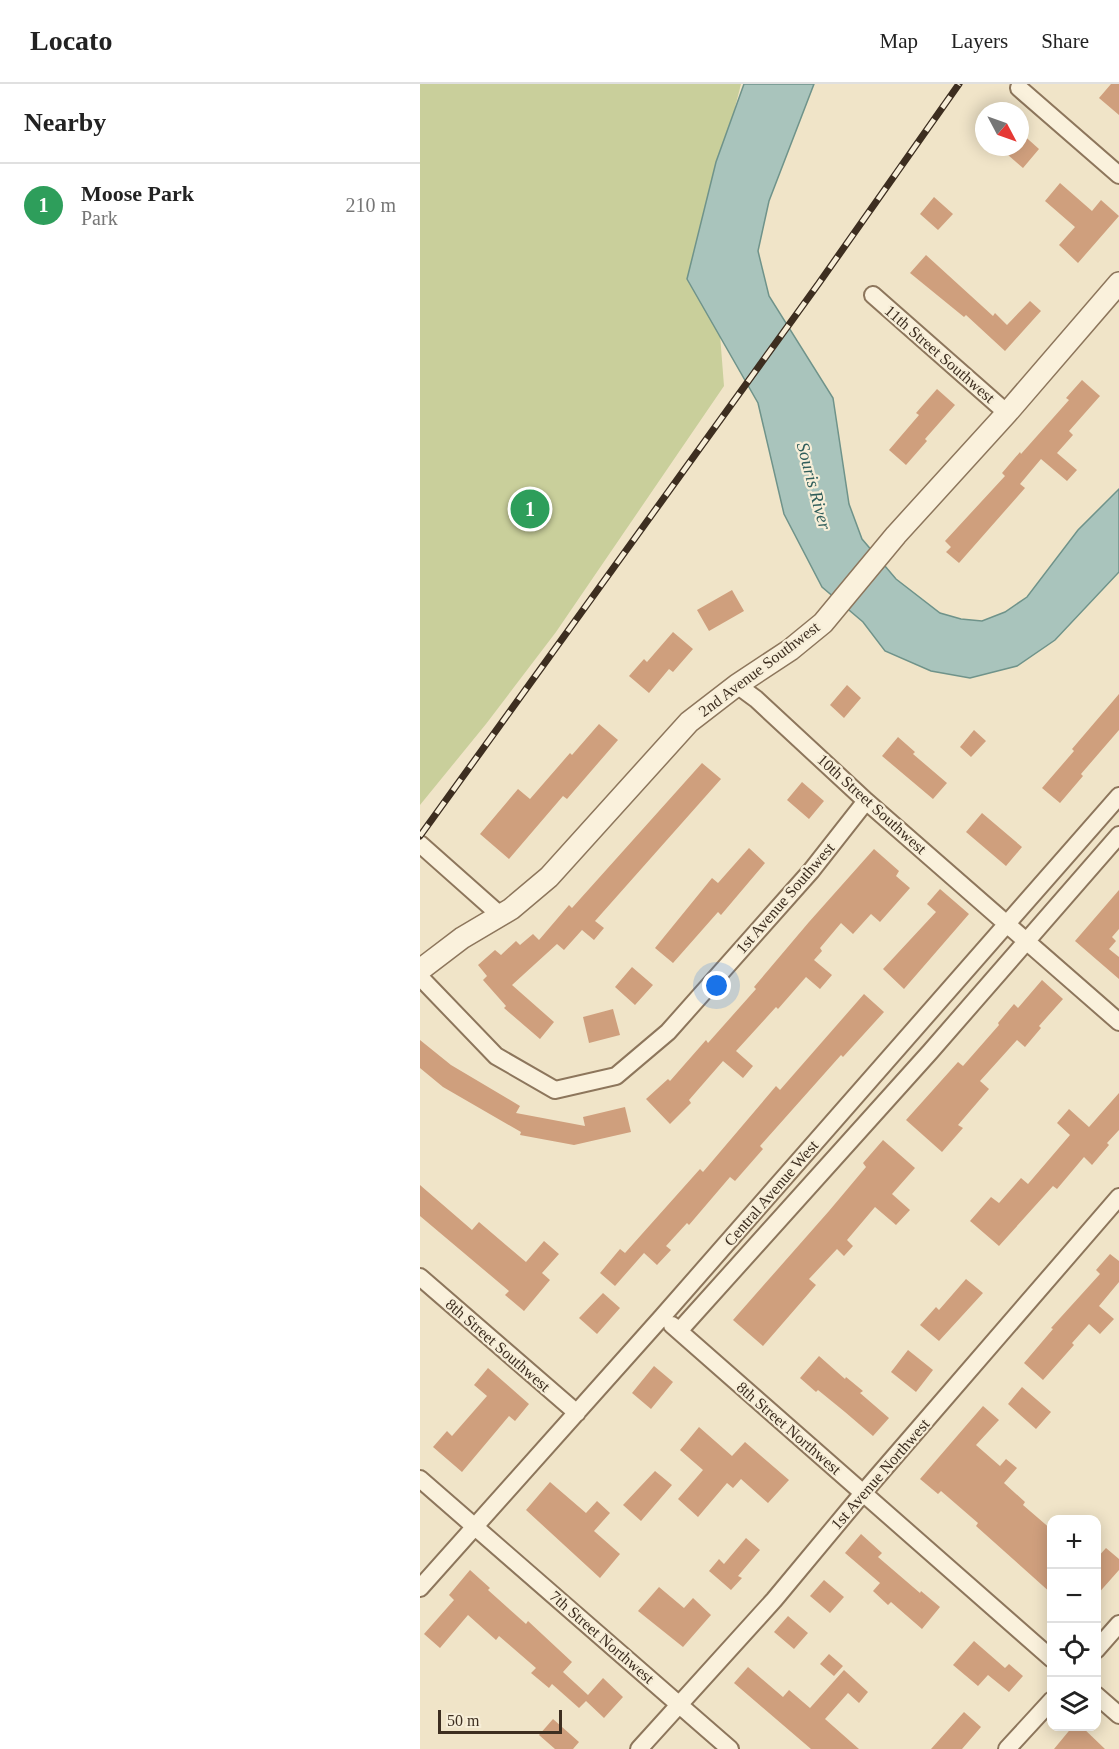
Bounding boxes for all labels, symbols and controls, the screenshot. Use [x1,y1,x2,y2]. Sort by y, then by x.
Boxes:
text: Locato [30,25,112,56]
text: Map [880,29,918,53]
text: Layers [951,29,1008,53]
text: Share [1041,29,1089,53]
north arrow [975,102,1029,156]
text: Nearby [24,108,106,137]
text: Moose Park [81,181,194,206]
text: 1 [39,194,49,216]
text: 210 m [345,194,396,216]
text: Park [81,207,118,229]
street label: 11th Street Southwest [882,302,999,407]
water label: Souris River [793,440,835,533]
pin: 1 [510,486,550,532]
street label: 2nd Avenue Southwest [695,618,823,720]
street label: 10th Street Southwest [814,751,930,858]
street label: 1st Avenue Southwest [732,839,838,957]
your location [702,971,731,1000]
street label: Central Avenue West [721,1136,822,1249]
street label: 8th Street Southwest [442,1295,554,1395]
street label: 8th Street Northwest [733,1378,845,1478]
street label: 1st Avenue Northwest [827,1415,933,1533]
map controls [1047,1515,1101,1731]
button: + [1047,1515,1101,1569]
button: − [1047,1569,1101,1623]
street label: 7th Street Northwest [546,1587,658,1687]
button: locate [1047,1623,1101,1677]
button: layers [1047,1677,1101,1731]
scale bar [438,1707,562,1734]
text: 50 m [447,1712,479,1729]

